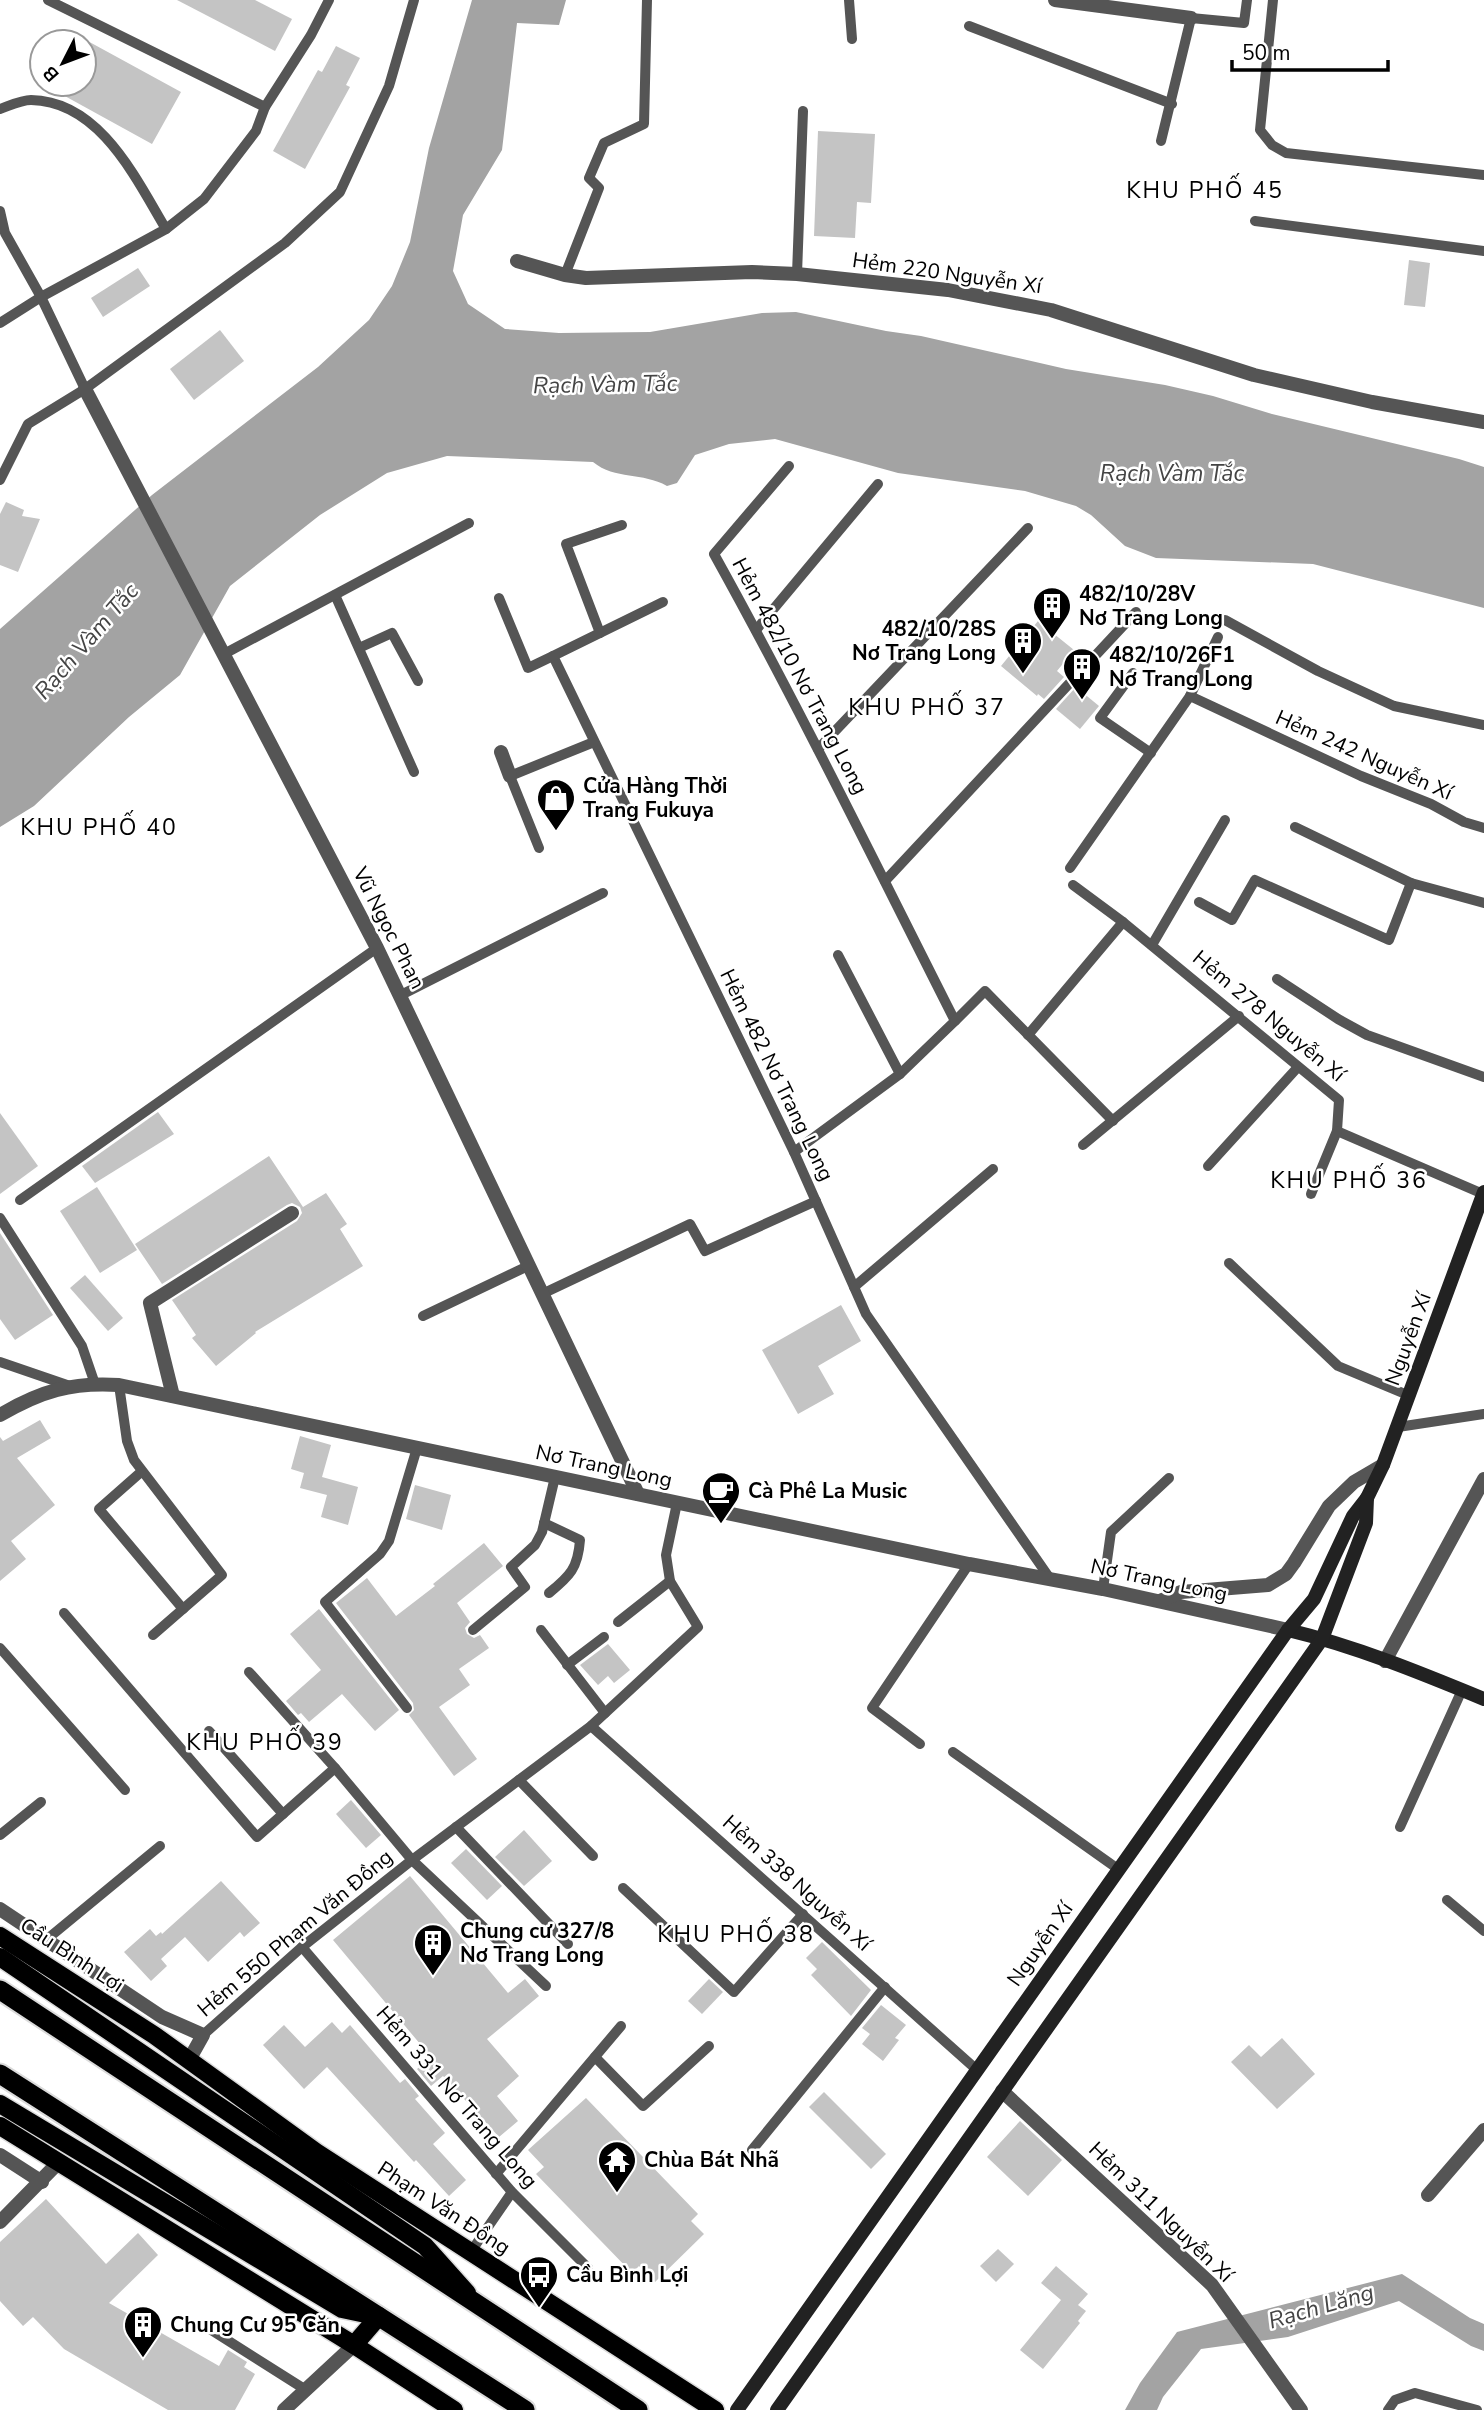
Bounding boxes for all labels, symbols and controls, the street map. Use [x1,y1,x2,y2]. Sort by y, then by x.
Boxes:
north arrow [28,28,98,98]
scale bar [1232,28,1388,72]
text: 50 m [1242,39,1291,67]
text: B [37,60,65,87]
district label: KHU PHỐ 45 [1126,173,1284,206]
street label: Hẻm 220 Nguyễn Xí [850,246,1045,300]
water label: Rạch Vàm Tắc [533,368,678,401]
water label: Rạch Vàm Tắc [1100,458,1245,489]
street label: Hẻm 482/10 Nơ Trang Long [726,553,874,799]
water label: Rạch Vàm Tắc [27,576,146,706]
place label: 482/10/28V Nơ Trang Long [1079,580,1223,632]
building icon: 482/10/28V Nơ Trang Long [1031,585,1073,640]
place label: 482/10/28S Nơ Trang Long [852,615,996,667]
building icon: 482/10/28S Nơ Trang Long [1002,620,1044,675]
place label: 482/10/26F1 Nơ Trang Long [1109,641,1253,693]
building icon: 482/10/26F1 Nơ Trang Long [1061,646,1103,701]
district label: KHU PHỐ 37 [848,690,1006,723]
street label: Hẻm 242 Nguyễn Xí [1271,703,1458,807]
place label: Cửa Hàng Thời Trang Fukuya [583,772,727,824]
shop icon: Cửa Hàng Thời Trang Fukuya [535,777,577,832]
district label: KHU PHỐ 40 [20,810,178,843]
street label: Vũ Ngọc Phan [346,861,432,994]
street label: Hẻm 278 Nguyễn Xí [1187,944,1352,1089]
street label: Hẻm 482 Nơ Trang Long [713,964,841,1186]
district label: KHU PHỐ 36 [1270,1163,1428,1196]
street label: Nguyễn Xí [1378,1287,1438,1390]
street label: Nơ Trang Long [533,1438,675,1494]
cafe icon: Cà Phê La Music [700,1470,742,1525]
place label: Cà Phê La Music [748,1477,907,1505]
street label: Nơ Trang Long [1088,1552,1230,1608]
district label: KHU PHỐ 39 [186,1725,344,1758]
street label: Hẻm 338 Nguyễn Xí [717,1809,878,1958]
street label: Hẻm 550 Phạm Văn Đồng [192,1843,398,2023]
street label: Nguyễn Xí [1001,1895,1080,1992]
street label: Cầu Bình Lợi [15,1911,129,1999]
place label: Chung cư 327/8 Nơ Trang Long [460,1917,614,1969]
district label: KHU PHỐ 38 [657,1917,815,1950]
building icon: Chung cư 327/8 Nơ Trang Long [412,1922,454,1977]
street label: Hẻm 331 Nơ Trang Long [370,2000,544,2194]
street label: Hẻm 311 Nguyễn Xí [1083,2136,1240,2289]
temple icon: Chùa Bát Nhã [596,2139,638,2194]
place label: Chùa Bát Nhã [644,2146,779,2174]
street label: Phạm Văn Đồng [372,2155,516,2261]
bus stop icon: Cầu Bình Lợi [518,2254,560,2309]
place label: Cầu Bình Lợi [566,2261,688,2289]
water label: Rạch Lăng [1265,2277,1378,2336]
building icon: Chung Cư 95 Căn [122,2304,164,2359]
place label: Chung Cư 95 Căn [170,2311,340,2339]

